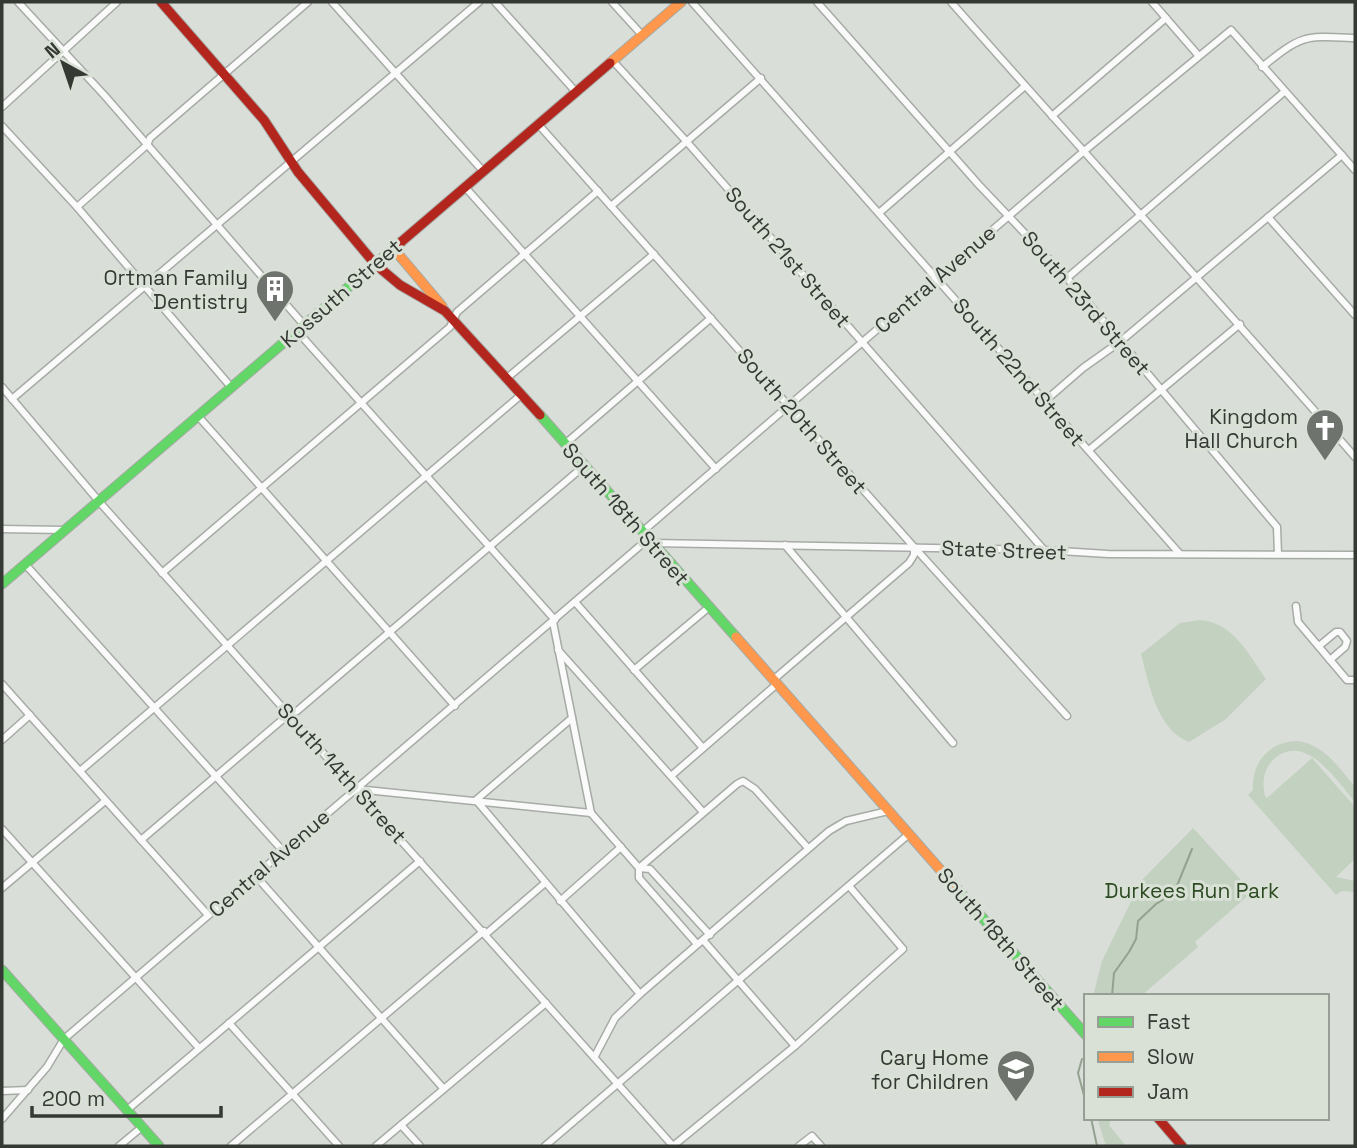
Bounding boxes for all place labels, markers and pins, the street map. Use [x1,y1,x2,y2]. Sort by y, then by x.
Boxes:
place label: Ortman Family Dentistry [104,264,248,315]
building icon: Ortman Family Dentistry [254,268,296,323]
place label: Kingdom Hall Church [1184,403,1298,454]
church icon: Kingdom Hall Church [1304,407,1346,462]
place label: Cary Home for Children [871,1044,989,1095]
school or university icon: Cary Home for Children [995,1048,1037,1103]

